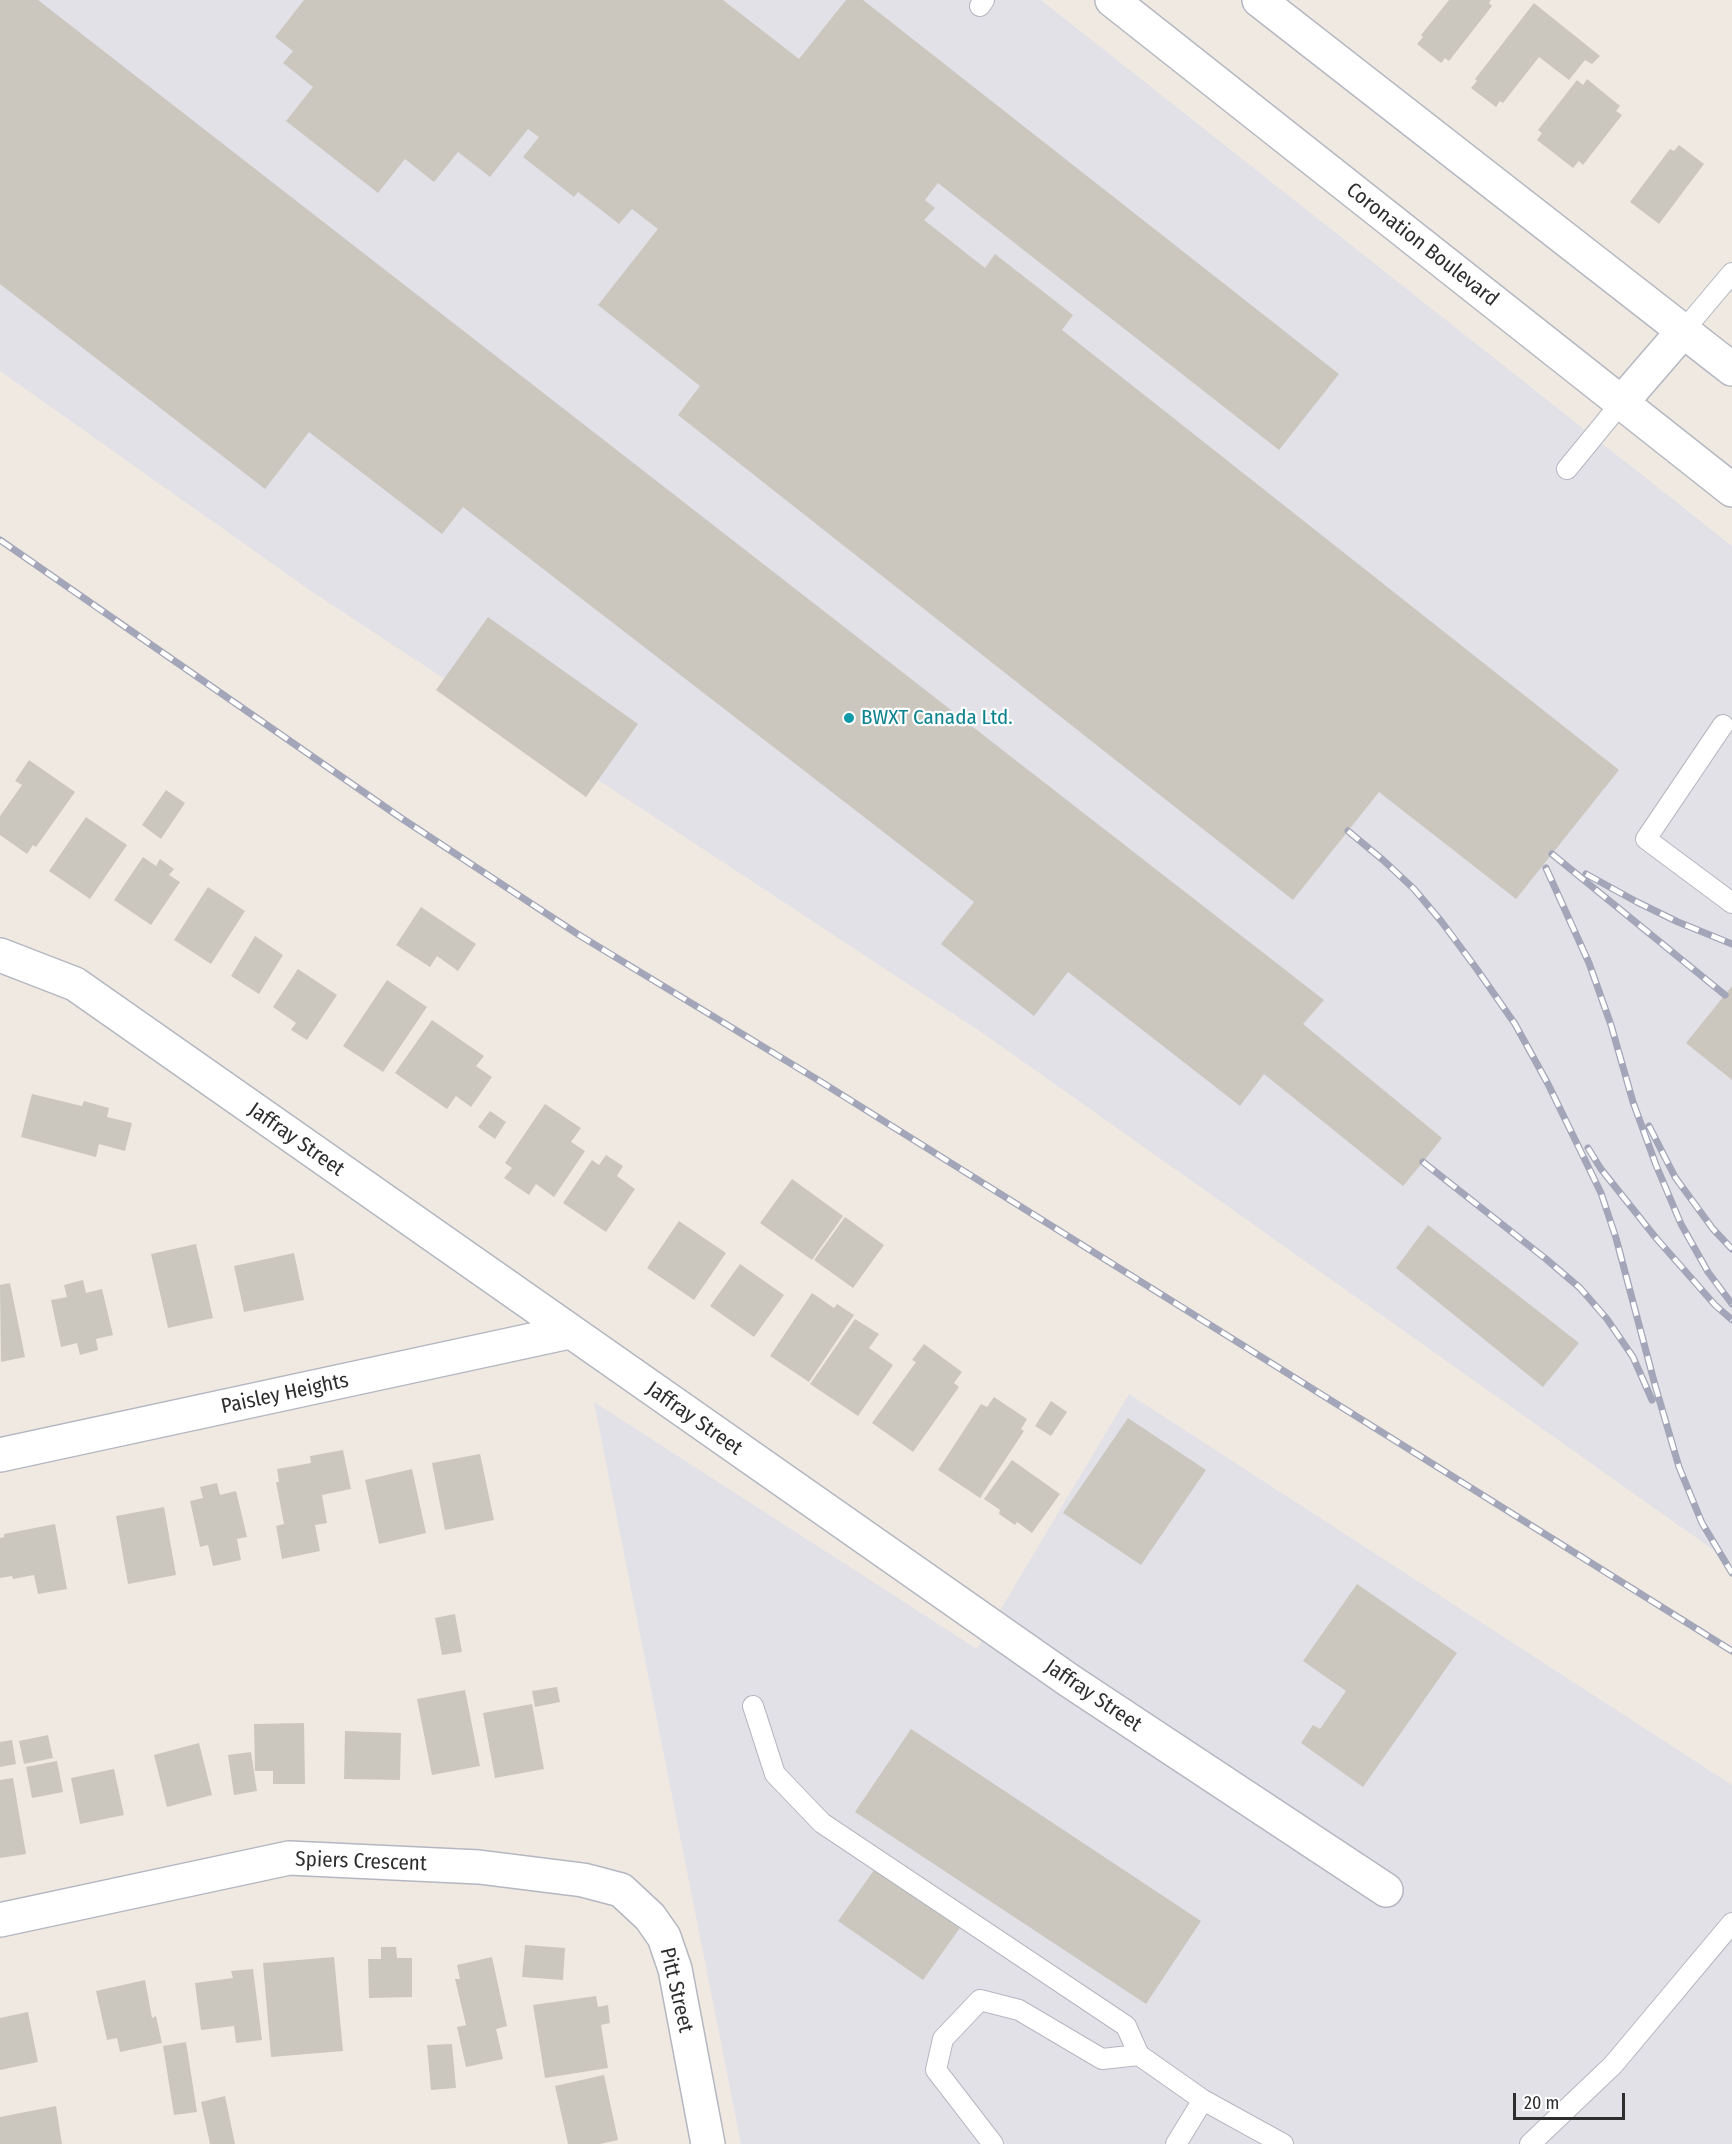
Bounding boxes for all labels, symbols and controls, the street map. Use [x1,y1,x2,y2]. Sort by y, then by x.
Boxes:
street label: Coronation Boulevard [1341,178,1503,312]
place label: BWXT Canada Ltd. [861,705,1013,731]
marker: BWXT Canada Ltd. [842,711,856,725]
street label: Jaffray Street [243,1098,349,1182]
street label: Paisley Heights [219,1368,351,1420]
street label: Jaffray Street [641,1377,747,1461]
street label: Jaffray Street [1040,1654,1146,1738]
street label: Spiers Crescent [295,1847,427,1877]
street label: Pitt Street [654,1945,698,2035]
scale bar [1516,2081,1628,2119]
text: 20 m [1524,2092,1559,2114]

